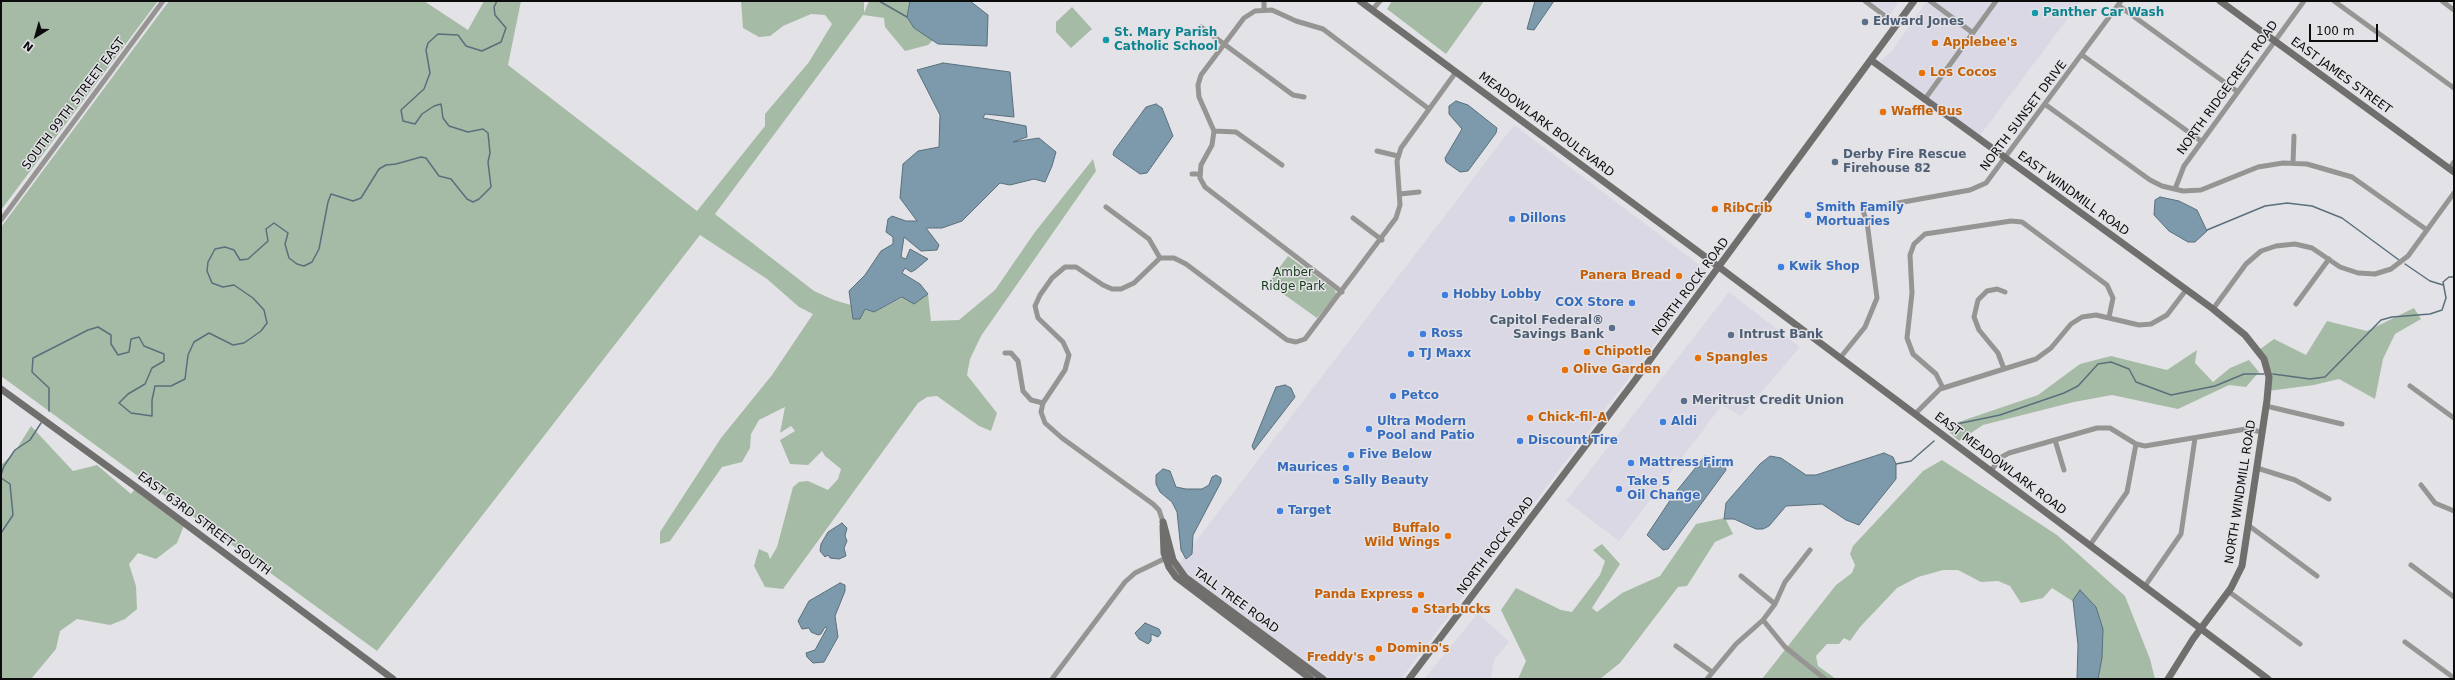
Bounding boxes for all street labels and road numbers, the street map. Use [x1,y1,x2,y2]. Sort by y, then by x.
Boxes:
street label: NORTH RIDGECREST ROAD [2175,18,2281,158]
street label: SOUTH 99TH STREET EAST [20,35,128,173]
street label: EAST JAMES STREET [2288,35,2394,117]
street label: NORTH SUNSET DRIVE [1978,58,2070,174]
street label: MEADOWLARK BOULEVARD [1476,69,1616,181]
street label: EAST WINDMILL ROAD [2014,149,2132,239]
street label: NORTH ROCK ROAD [1649,235,1733,339]
street label: EAST MEADOWLARK ROAD [1931,410,2069,518]
street label: NORTH WINDMILL ROAD [2222,419,2260,565]
street label: EAST 63RD STREET SOUTH [135,469,273,579]
street label: NORTH ROCK ROAD [1454,494,1538,598]
street label: TALL TREE ROAD [1191,565,1281,637]

